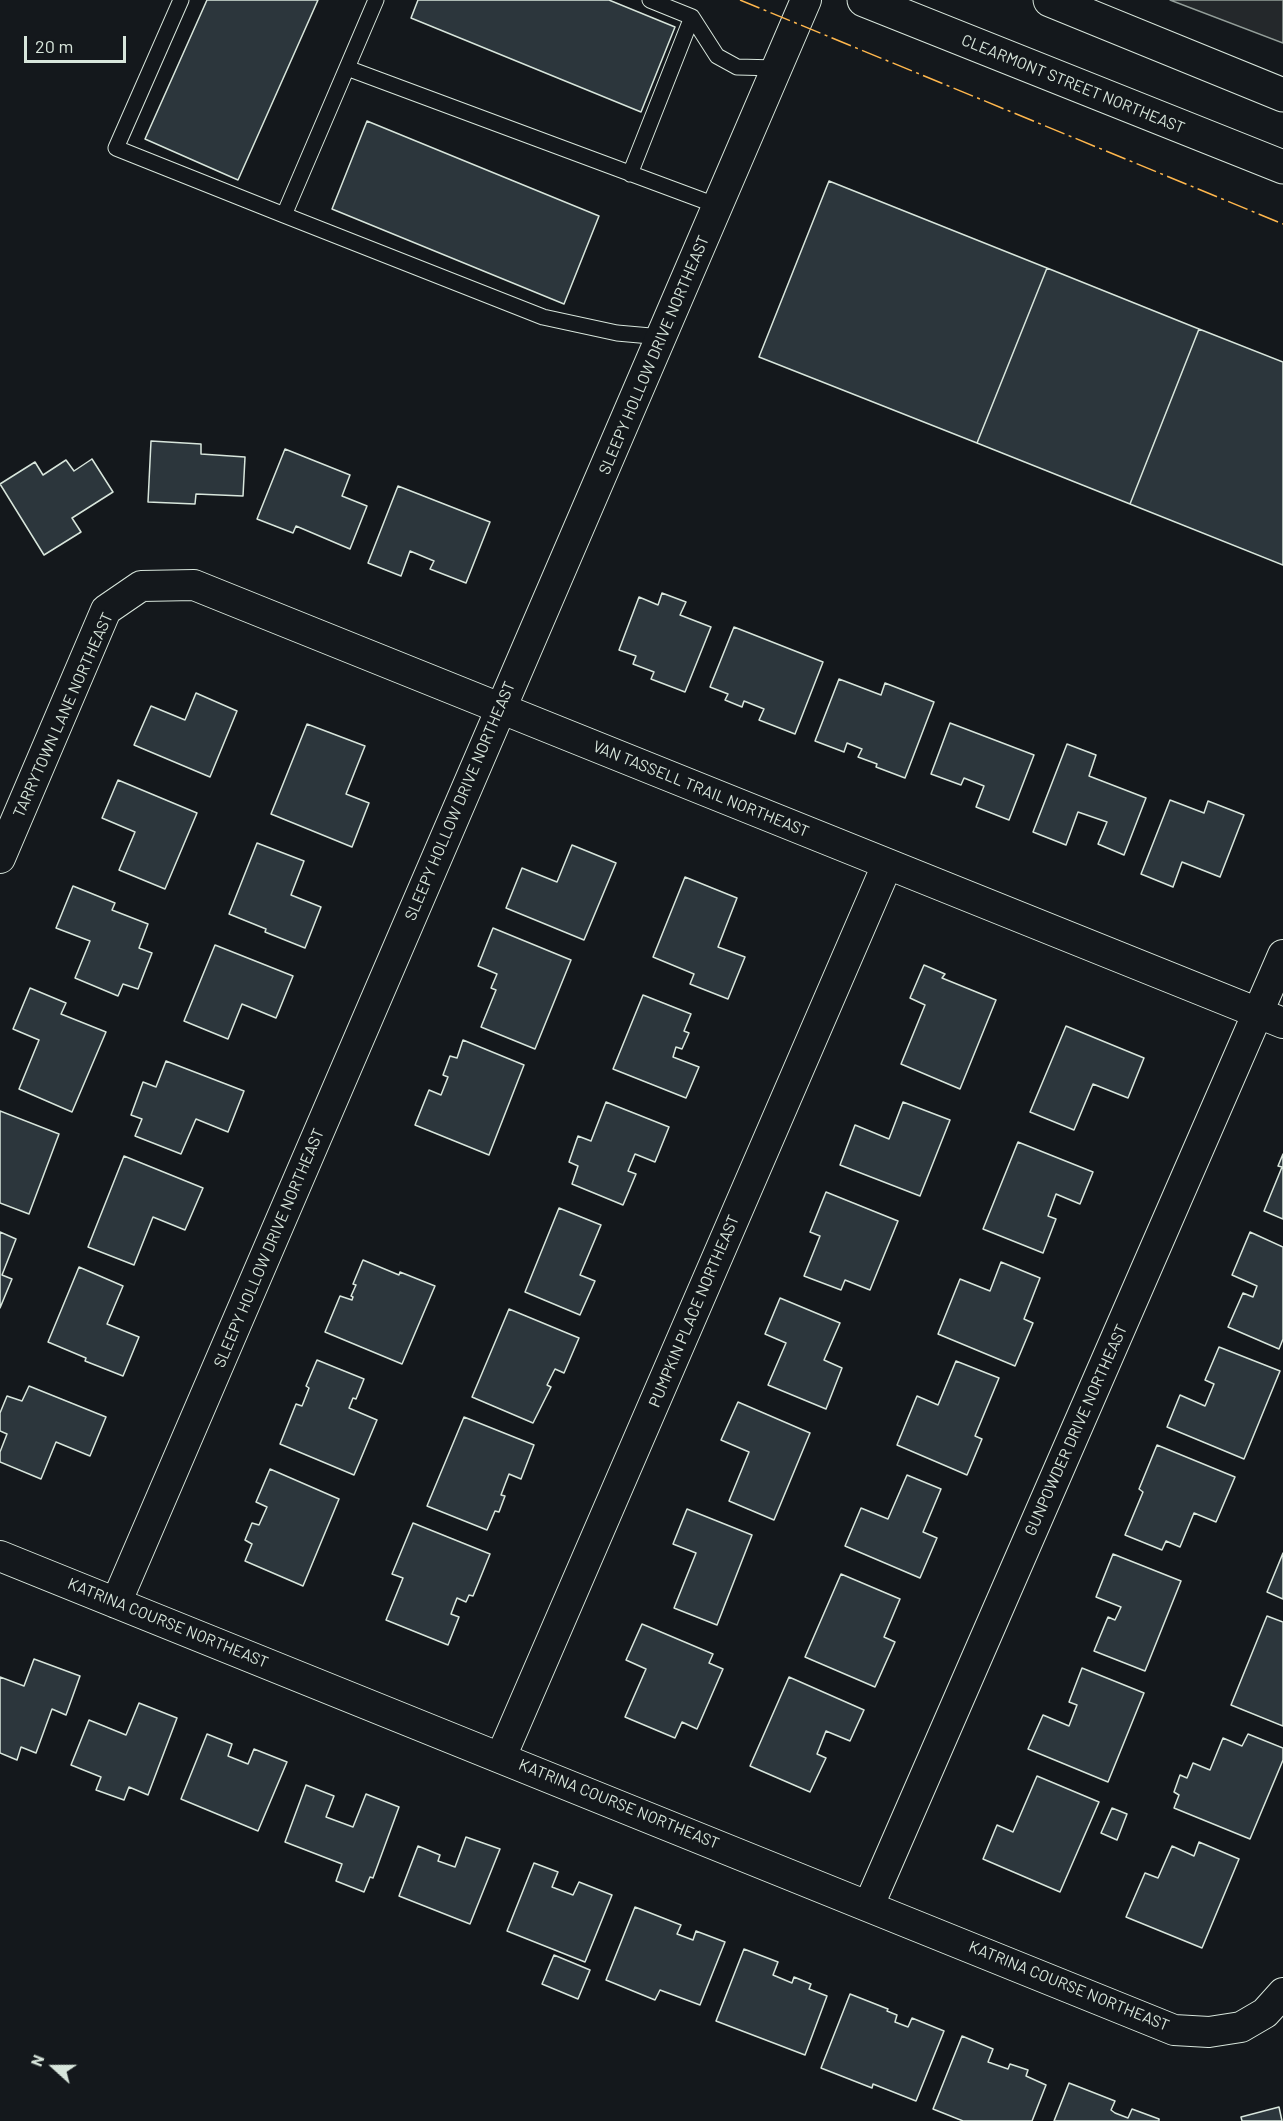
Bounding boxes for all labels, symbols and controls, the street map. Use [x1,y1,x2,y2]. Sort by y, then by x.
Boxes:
scale bar [27,24,129,62]
street label: CLEARMONT STREET NORTHEAST [959,30,1187,138]
text: 20 m [35,35,73,57]
street label: SLEEPY HOLLOW DRIVE NORTHEAST [595,233,713,477]
street label: TARRYTOWN LANE NORTHEAST [9,610,117,820]
street label: SLEEPY HOLLOW DRIVE NORTHEAST [401,679,519,923]
street label: VAN TASSELL TRAIL NORTHEAST [590,737,812,841]
street label: SLEEPY HOLLOW DRIVE NORTHEAST [210,1126,328,1370]
street label: PUMPKIN PLACE NORTHEAST [645,1212,743,1410]
street label: GUNPOWDER DRIVE NORTHEAST [1021,1321,1131,1539]
street label: KATRINA COURSE NORTHEAST [65,1574,271,1672]
street label: KATRINA COURSE NORTHEAST [516,1755,722,1853]
street label: KATRINA COURSE NORTHEAST [966,1937,1172,2035]
north arrow [24,2037,84,2097]
text: N [26,2052,48,2069]

